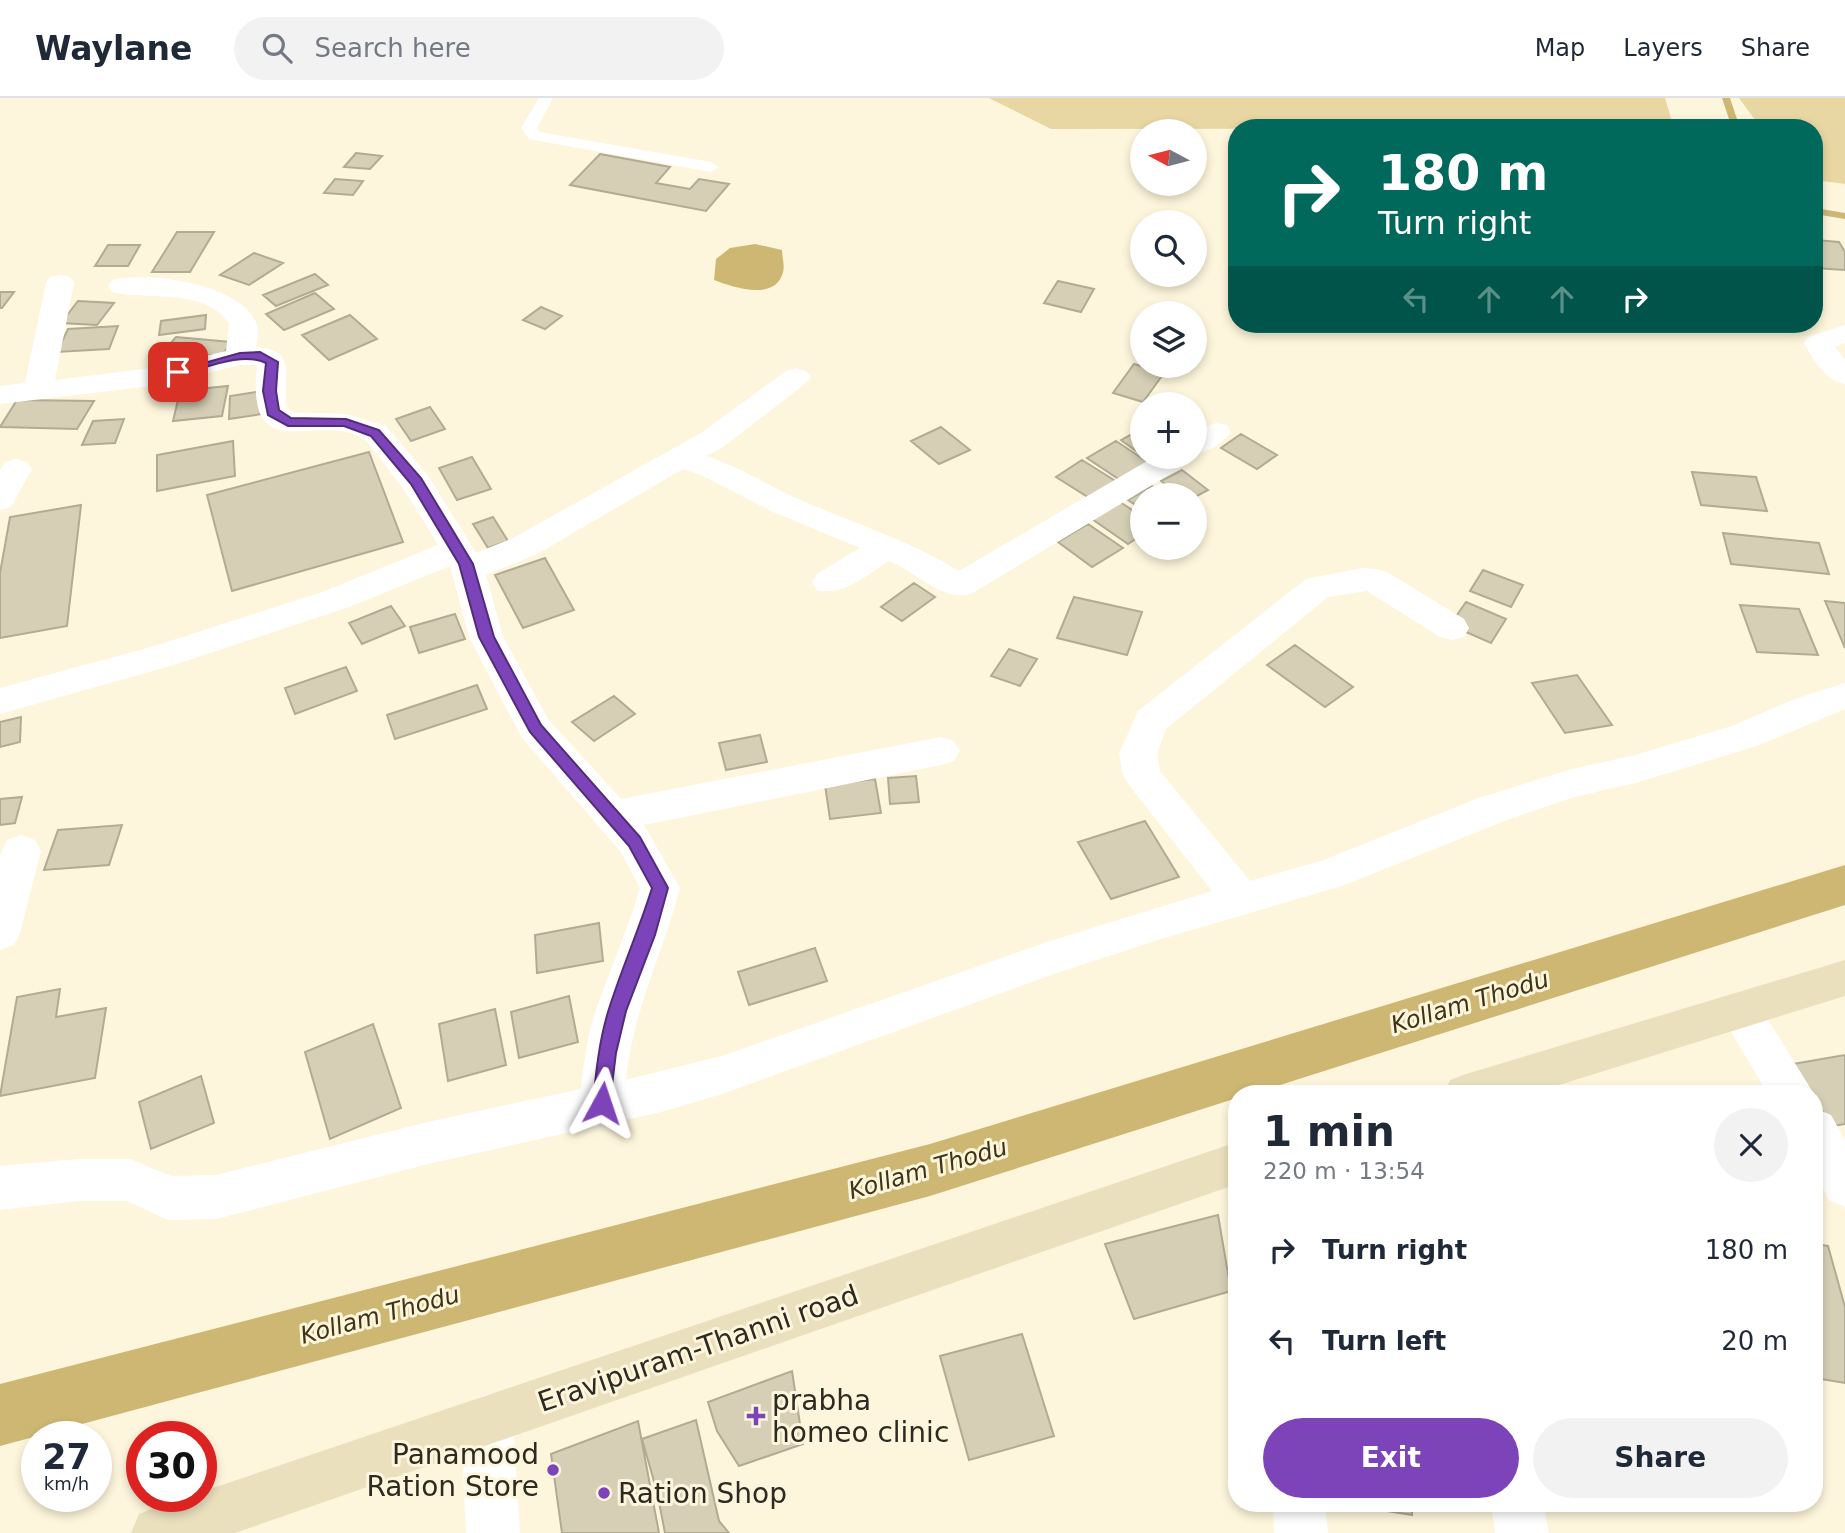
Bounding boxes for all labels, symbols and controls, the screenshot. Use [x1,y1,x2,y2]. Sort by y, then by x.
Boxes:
search box [234,17,724,80]
text: Waylane [35,29,192,68]
icon: search [258,29,296,67]
text: Search here [314,33,471,63]
text: Map [1535,34,1585,62]
text: Layers [1623,34,1703,62]
text: Share [1741,34,1810,62]
north arrow [1130,119,1208,196]
map controls [1130,119,1207,560]
text: 180 m [1378,145,1548,202]
icon: right [1263,147,1354,238]
text: Turn right [1378,204,1531,242]
button: search [1130,210,1207,287]
icon: left [1397,280,1435,318]
icon: ahead [1470,280,1508,318]
icon: ahead [1543,280,1581,318]
icon: right [1616,280,1654,318]
button: layers [1130,301,1207,378]
pin [148,342,208,402]
icon: arrive [159,353,197,391]
button: + [1130,392,1207,469]
button: − [1130,483,1207,560]
water label: Kollam Thodu [1388,965,1552,1039]
position arrow [565,1066,639,1140]
text: 1 min [1263,1107,1395,1156]
button: close [1714,1108,1788,1182]
water label: Kollam Thodu [845,1133,1011,1205]
text: 220 m · 13:54 [1263,1158,1425,1184]
icon: right [1263,1231,1301,1269]
text: Turn right [1322,1235,1467,1265]
text: 180 m [1705,1235,1788,1265]
street label: Eravipuram-Thanni road [534,1278,863,1419]
water label: Kollam Thodu [297,1280,463,1350]
icon: left [1263,1322,1301,1360]
text: Turn left [1322,1326,1446,1356]
text: 20 m [1721,1326,1788,1356]
place label: prabha homeo clinic [772,1384,949,1449]
marker: prabha homeo clinic [746,1406,766,1426]
button: Exit [1263,1418,1519,1498]
button: Share [1533,1418,1788,1498]
speed limit sign: 30 [126,1421,217,1512]
text: 27 [42,1437,91,1477]
place label: Panamood Ration Store [366,1438,539,1503]
marker: Panamood Ration Store [545,1462,561,1478]
text: km/h [44,1473,89,1494]
place label: Ration Shop [618,1477,787,1510]
marker: Ration Shop [596,1485,612,1501]

